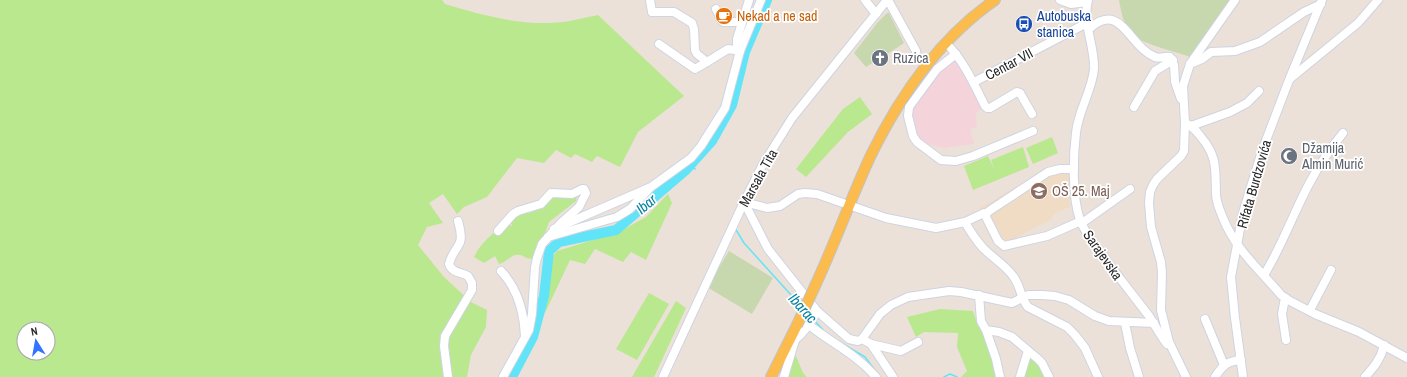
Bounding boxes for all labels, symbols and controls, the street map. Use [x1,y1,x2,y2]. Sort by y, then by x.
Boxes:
cafe icon: Nekad a ne sad [714,6,734,26]
place label: Nekad a ne sad [737,7,817,25]
place label: Autobuska stanica [1036,7,1092,41]
bus stop icon: Autobuska stanica [1014,14,1034,34]
street label: Centar VII [982,44,1036,84]
church icon: Ruzica [870,48,890,68]
place label: Ruzica [893,49,929,67]
street label: Rifata Burdzovića [1233,137,1275,230]
place label: Džamija Almin Murić [1301,139,1363,173]
street label: Marsala Tita [735,145,782,210]
mosque icon: Džamija Almin Murić [1279,146,1299,166]
school or university icon: OŠ 25. Maj [1029,181,1049,201]
place label: OŠ 25. Maj [1052,182,1109,200]
water label: Ibar [631,189,662,219]
street label: Sarajevska [1079,227,1127,284]
water label: Ibarac [784,288,822,328]
north arrow [16,321,56,361]
text: N [30,324,39,339]

